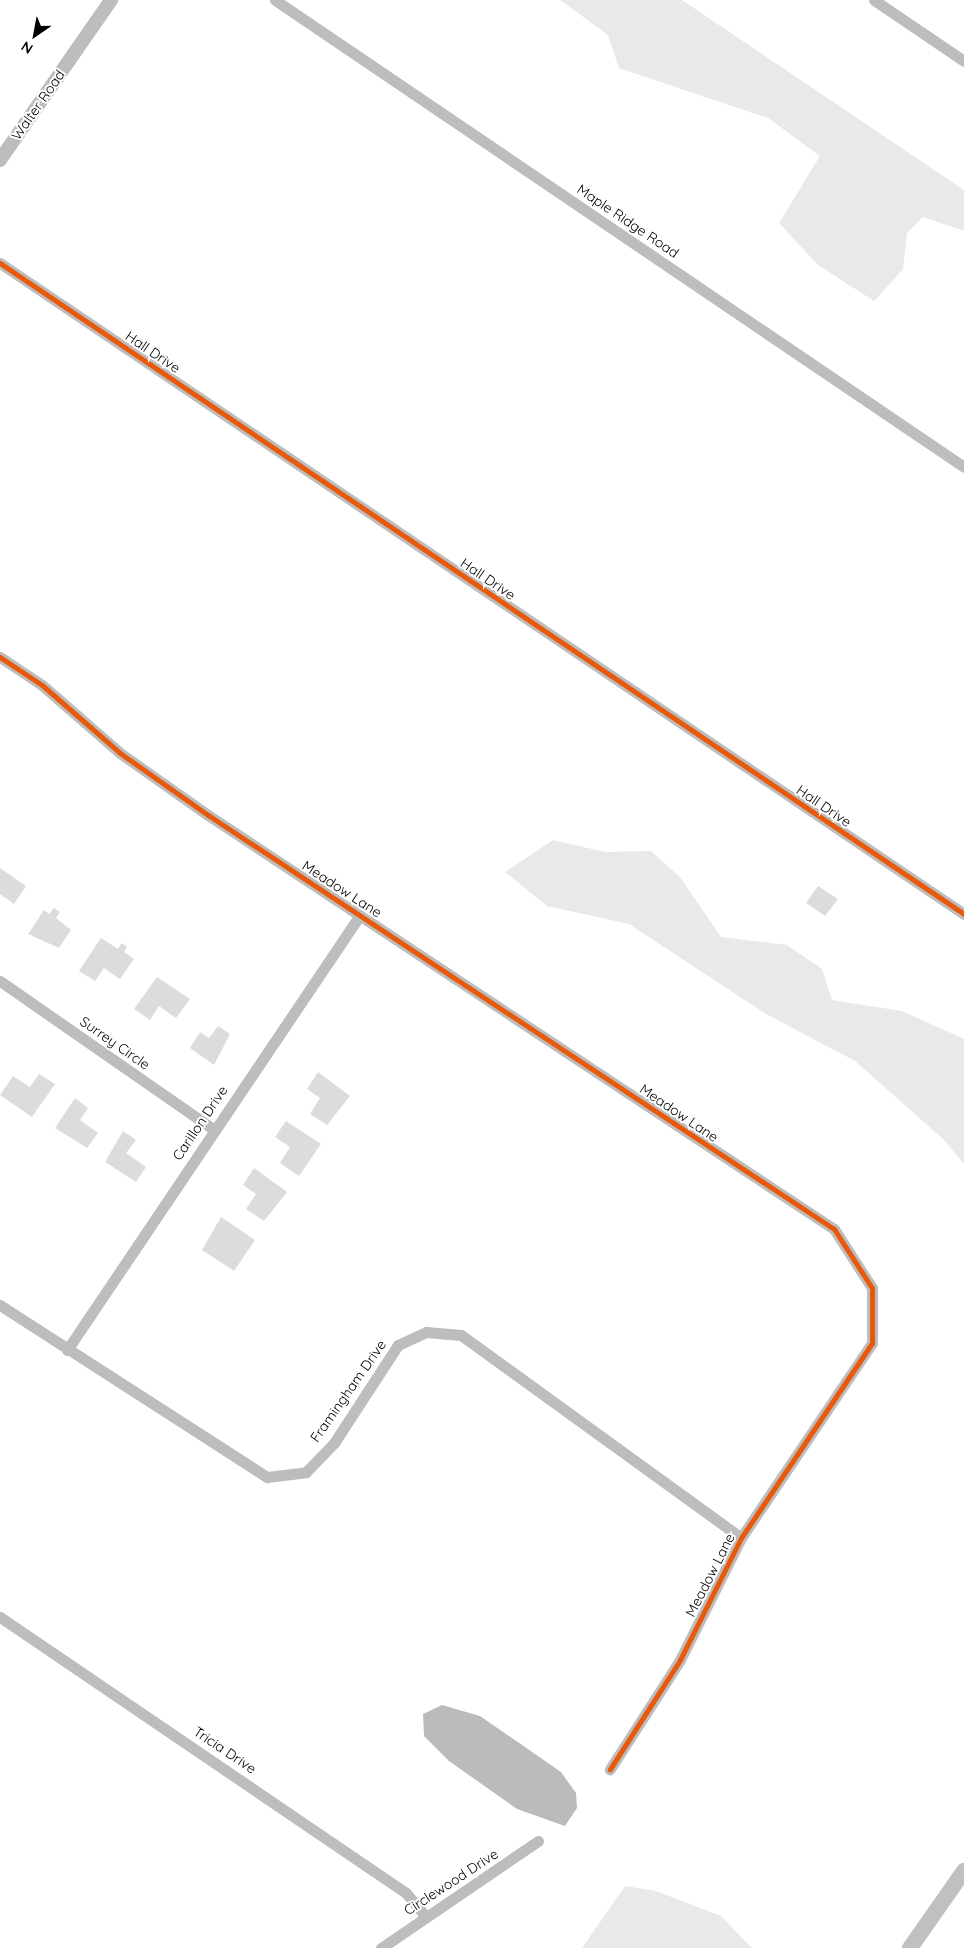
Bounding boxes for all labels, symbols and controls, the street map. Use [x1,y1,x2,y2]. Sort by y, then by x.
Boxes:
north arrow [10,10,60,60]
text: N [18,37,36,58]
street label: Walter Road [8,67,68,143]
street label: Maple Ridge Road [574,181,682,261]
street label: Hall Drive [122,328,184,376]
street label: Hall Drive [457,555,519,603]
street label: Hall Drive [793,782,855,830]
street label: Meadow Lane [299,857,385,921]
street label: Surrey Circle [77,1013,153,1073]
street label: Meadow Lane [636,1081,722,1145]
street label: Carillon Drive [169,1082,231,1164]
street label: Framingham Drive [306,1337,390,1445]
street label: Meadow Lane [682,1531,738,1619]
street label: Tricia Drive [190,1723,260,1777]
street label: Circlewood Drive [401,1845,501,1919]

